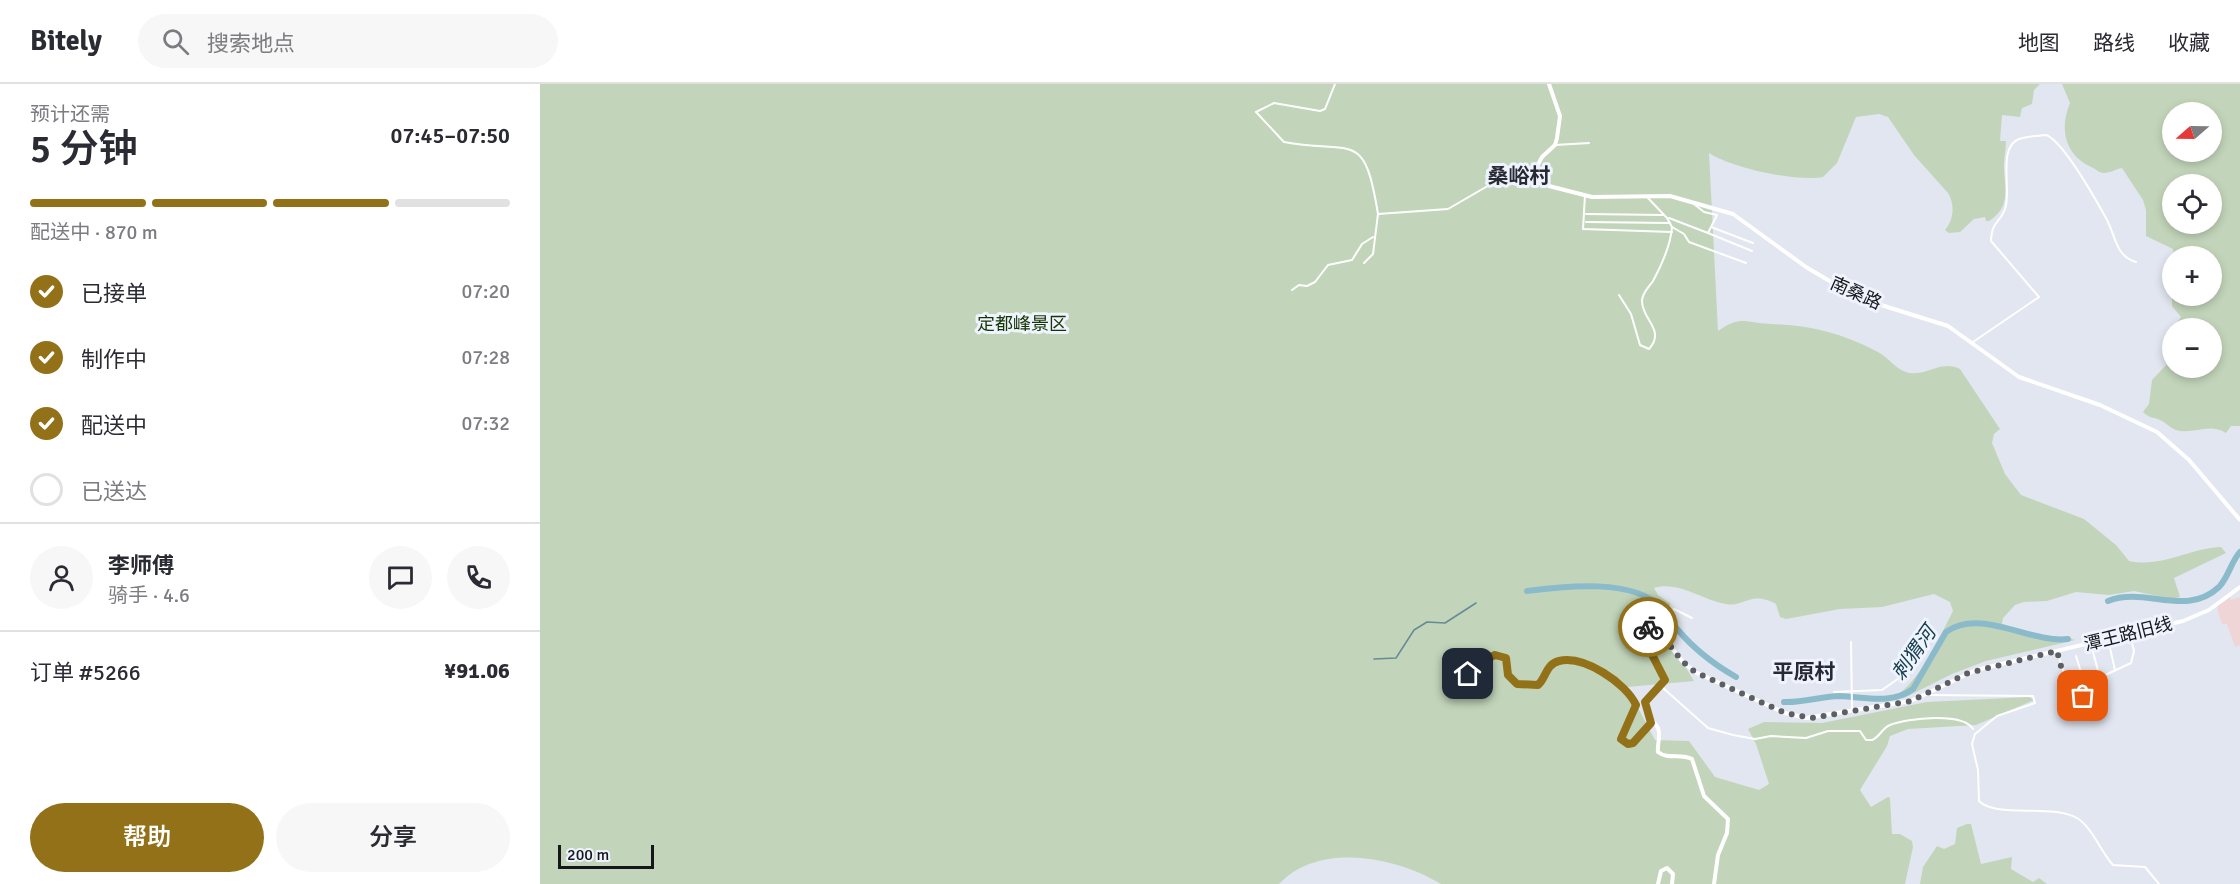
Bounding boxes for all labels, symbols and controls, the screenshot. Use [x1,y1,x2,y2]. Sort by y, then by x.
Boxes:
search box [138,14,558,68]
text: Bitely [30,24,102,58]
icon: search [159,25,192,58]
text: 搜索地点 [207,30,295,57]
text: 地图 [2018,30,2060,56]
text: 路线 [2093,30,2135,56]
text: 收藏 [2168,30,2210,56]
text: 预计还需 [30,102,110,127]
north arrow [2162,102,2222,162]
map controls [2162,102,2222,378]
text: 07:45–07:50 [391,122,510,149]
text: 5 分钟 [30,125,138,173]
district label: 桑峪村 [1488,163,1551,189]
button: locate [2162,174,2222,234]
text: 配送中 · 870 m [30,220,158,245]
button: + [2162,246,2222,306]
street label: 南桑路 [1827,272,1885,314]
icon: check [30,275,63,308]
text: 07:20 [461,279,510,304]
text: 已接单 [81,280,147,307]
park label: 定都峰景区 [977,313,1067,335]
button: − [2162,318,2222,378]
icon: check [30,341,63,374]
text: 07:28 [461,345,510,370]
text: 制作中 [81,346,147,373]
icon: check [30,407,63,440]
text: 07:32 [461,411,510,436]
text: 配送中 [81,412,147,439]
text: 已送达 [81,478,147,505]
button: person [30,546,93,609]
button: chat [369,546,432,609]
button: phone [447,546,510,609]
text: 李师傅 [108,552,174,579]
text: 骑手 · 4.6 [108,583,190,608]
courier [1618,597,1678,657]
icon: bike [1632,611,1665,644]
street label: 潭王路旧线 [2082,612,2174,656]
water label: 刺猬河 [1887,618,1944,685]
pin [1442,648,1493,699]
text: ¥91.06 [444,657,510,684]
icon: home [1451,657,1484,690]
text: 订单 #5266 [30,659,141,686]
district label: 平原村 [1773,659,1836,685]
pin [2057,670,2108,721]
icon: bag [2066,679,2099,712]
button: 帮助 [30,803,264,872]
button: 分享 [276,803,510,872]
scale bar [558,842,654,870]
text: 200 m [567,845,609,865]

